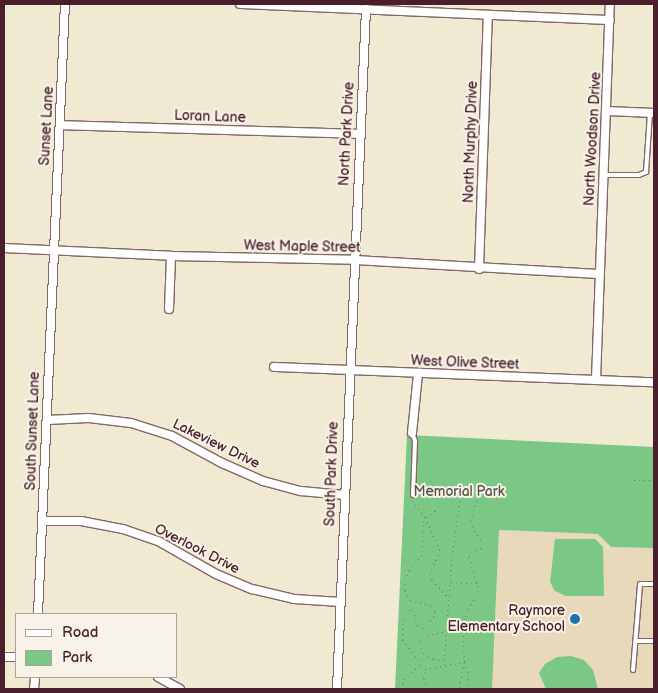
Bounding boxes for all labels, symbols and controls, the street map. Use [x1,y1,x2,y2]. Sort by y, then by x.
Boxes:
street label: North Woodson Drive [581,71,605,207]
street label: North Murphy Drive [460,80,482,204]
street label: North Park Drive [336,81,358,187]
street label: Sunset Lane [37,86,57,166]
street label: Loran Lane [174,107,246,127]
street label: West Maple Street [243,238,361,256]
street label: West Olive Street [410,353,520,373]
street label: South Sunset Lane [23,371,43,491]
street label: Lakeview Drive [170,416,262,472]
street label: South Park Drive [322,421,342,527]
park label: Memorial Park [413,484,505,500]
street label: Overlook Drive [152,520,242,578]
place label: Raymore Elementary School [446,603,565,636]
legend [15,613,178,678]
marker: Raymore Elementary School [569,613,581,625]
text: Road [62,623,98,642]
text: Park [62,648,92,667]

